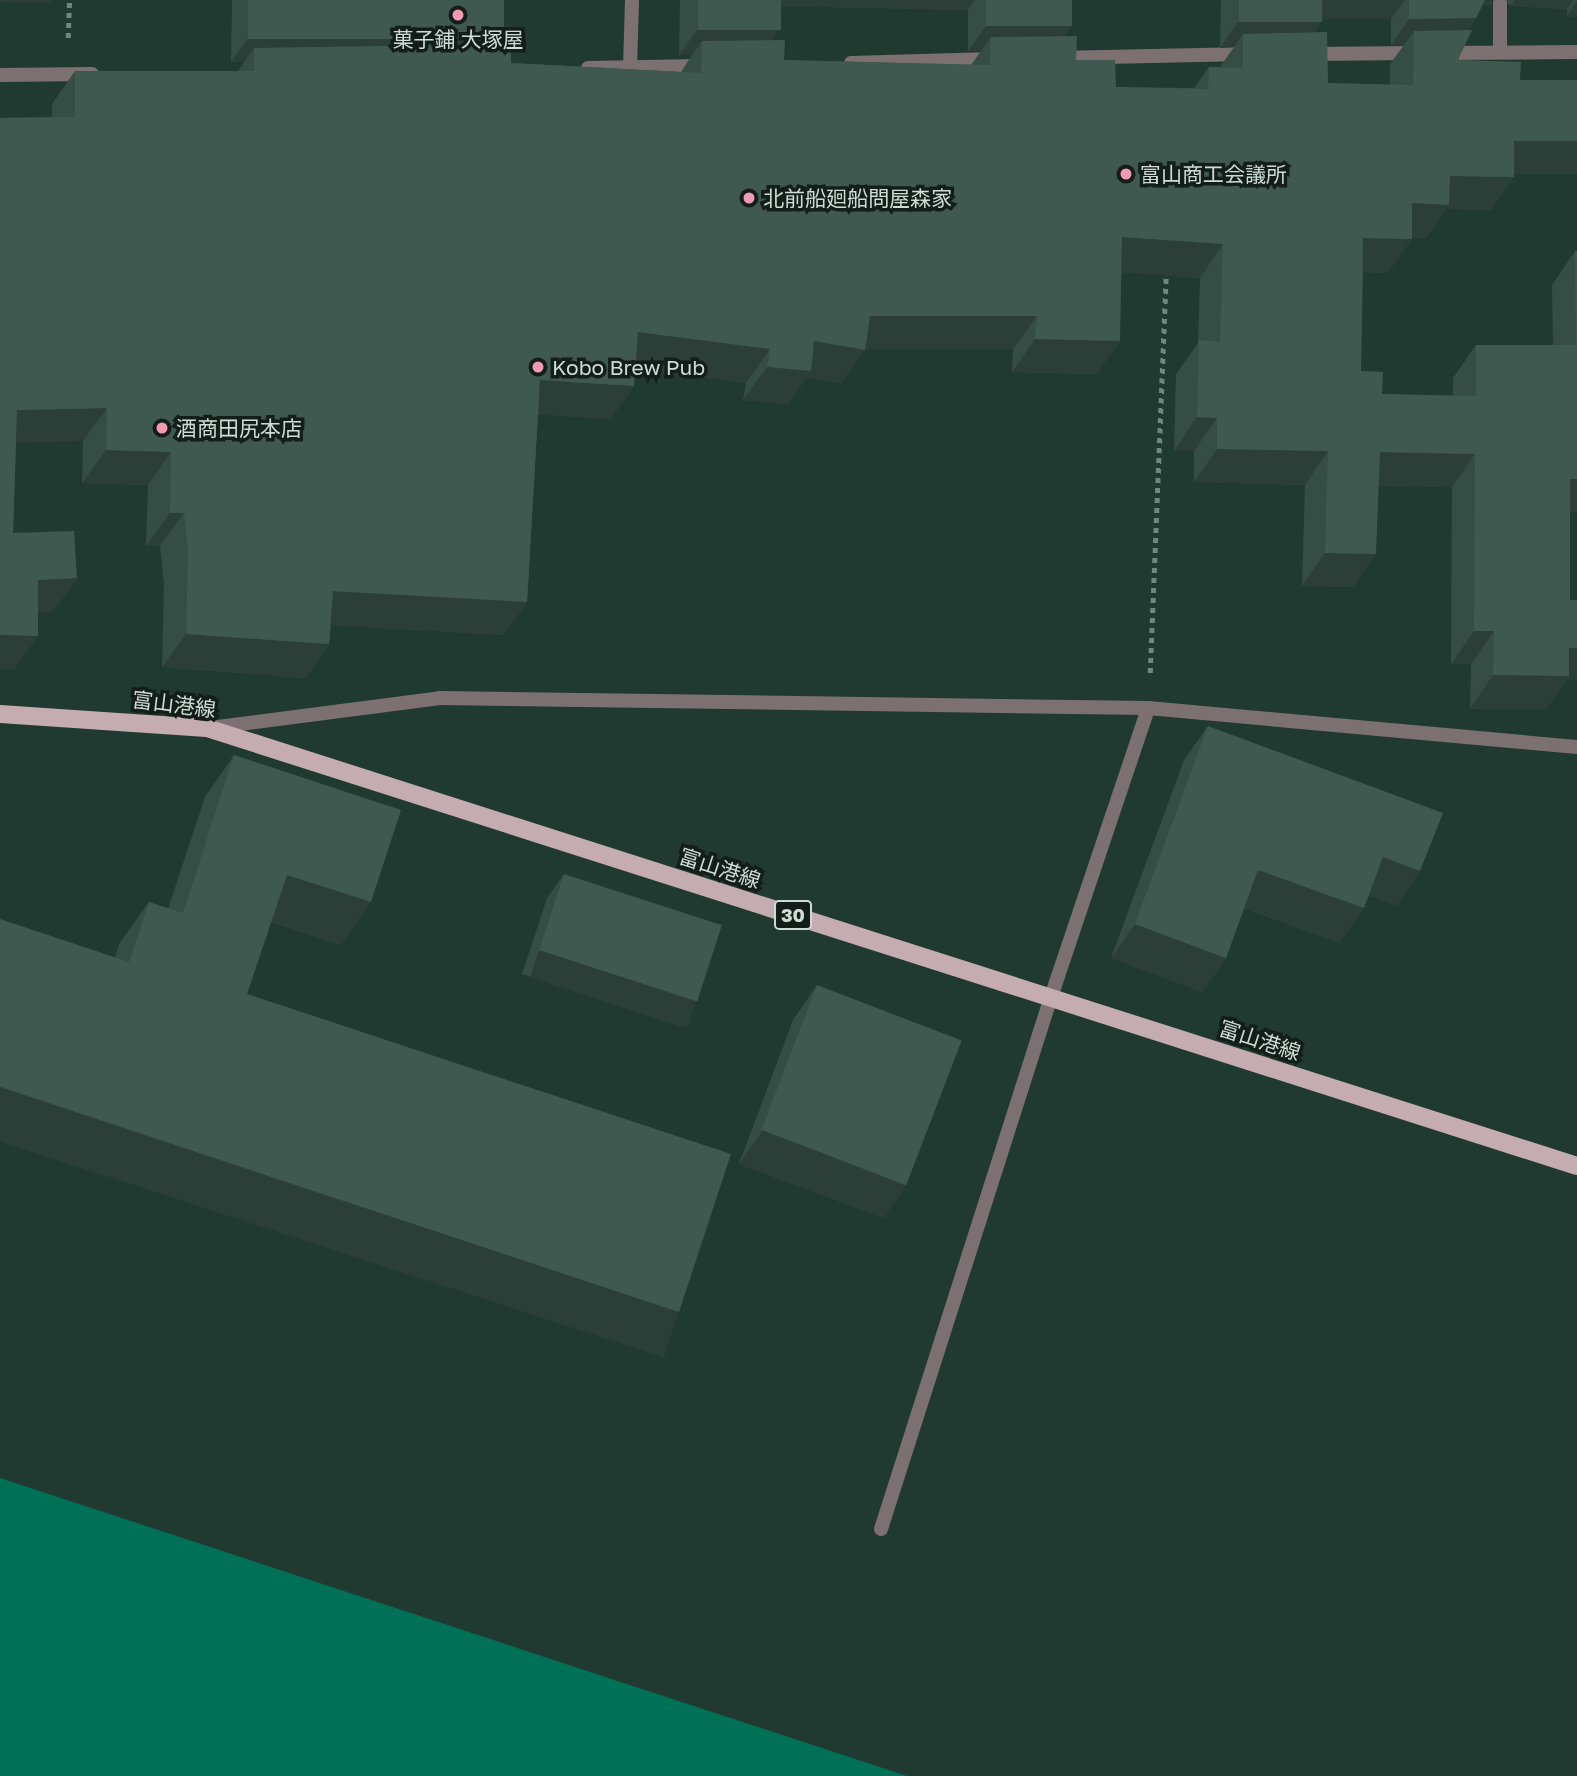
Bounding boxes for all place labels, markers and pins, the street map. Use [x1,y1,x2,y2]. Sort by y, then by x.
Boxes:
marker: 菓子鋪 大塚屋 [450,7,466,23]
place label: 菓子鋪 大塚屋 [392,26,524,52]
place label: 富山商工会議所 [1140,161,1287,187]
marker: 富山商工会議所 [1118,166,1134,182]
place label: 北前船廻船問屋森家 [763,185,952,211]
marker: 北前船廻船問屋森家 [741,190,757,206]
place label: Kobo Brew Pub [552,354,705,380]
marker: Kobo Brew Pub [530,359,546,375]
place label: 酒商田尻本店 [176,415,302,441]
marker: 酒商田尻本店 [154,420,170,436]

